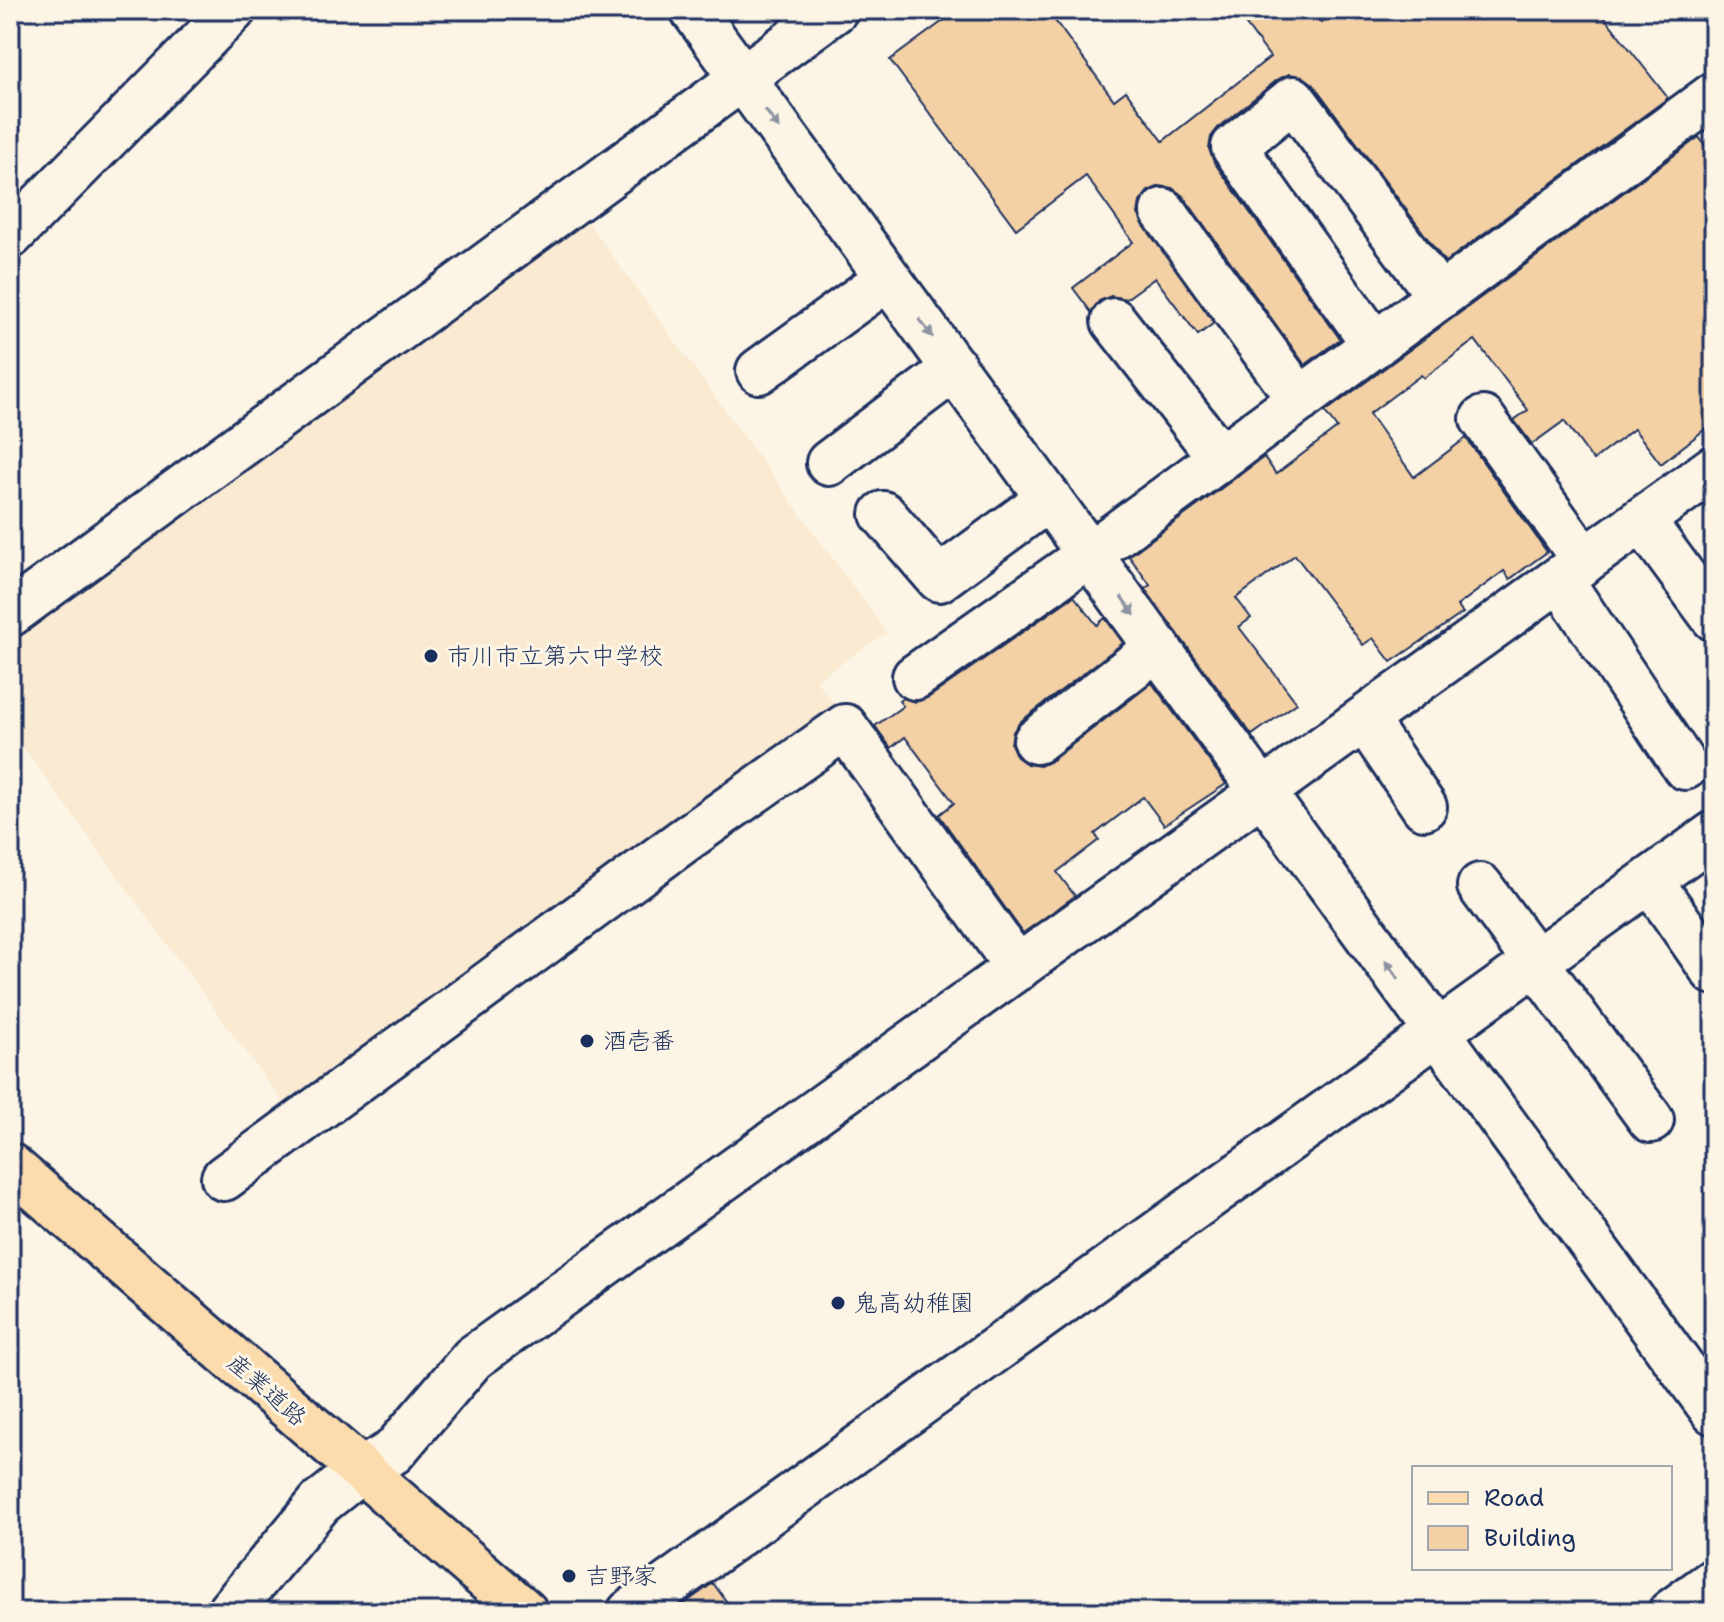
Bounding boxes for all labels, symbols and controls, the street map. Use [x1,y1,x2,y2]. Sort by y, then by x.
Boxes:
one-way arrow [764,108,779,129]
one-way arrow [917,318,933,338]
one-way arrow [1120,596,1135,617]
place label: 市川市立第六中学校 [447,640,663,672]
marker: 市川市立第六中学校 [422,647,440,665]
one-way arrow [1385,960,1401,980]
place label: 酒壱番 [603,1025,675,1057]
marker: 酒壱番 [578,1032,596,1050]
place label: 鬼高幼稚園 [854,1287,974,1319]
marker: 鬼高幼稚園 [829,1294,847,1312]
street label: 産業道路 [220,1346,314,1434]
legend [1412,1466,1672,1570]
text: Road [1484,1482,1544,1514]
text: Building [1484,1522,1576,1554]
place label: 吉野家 [585,1560,657,1592]
marker: 吉野家 [560,1567,578,1585]

